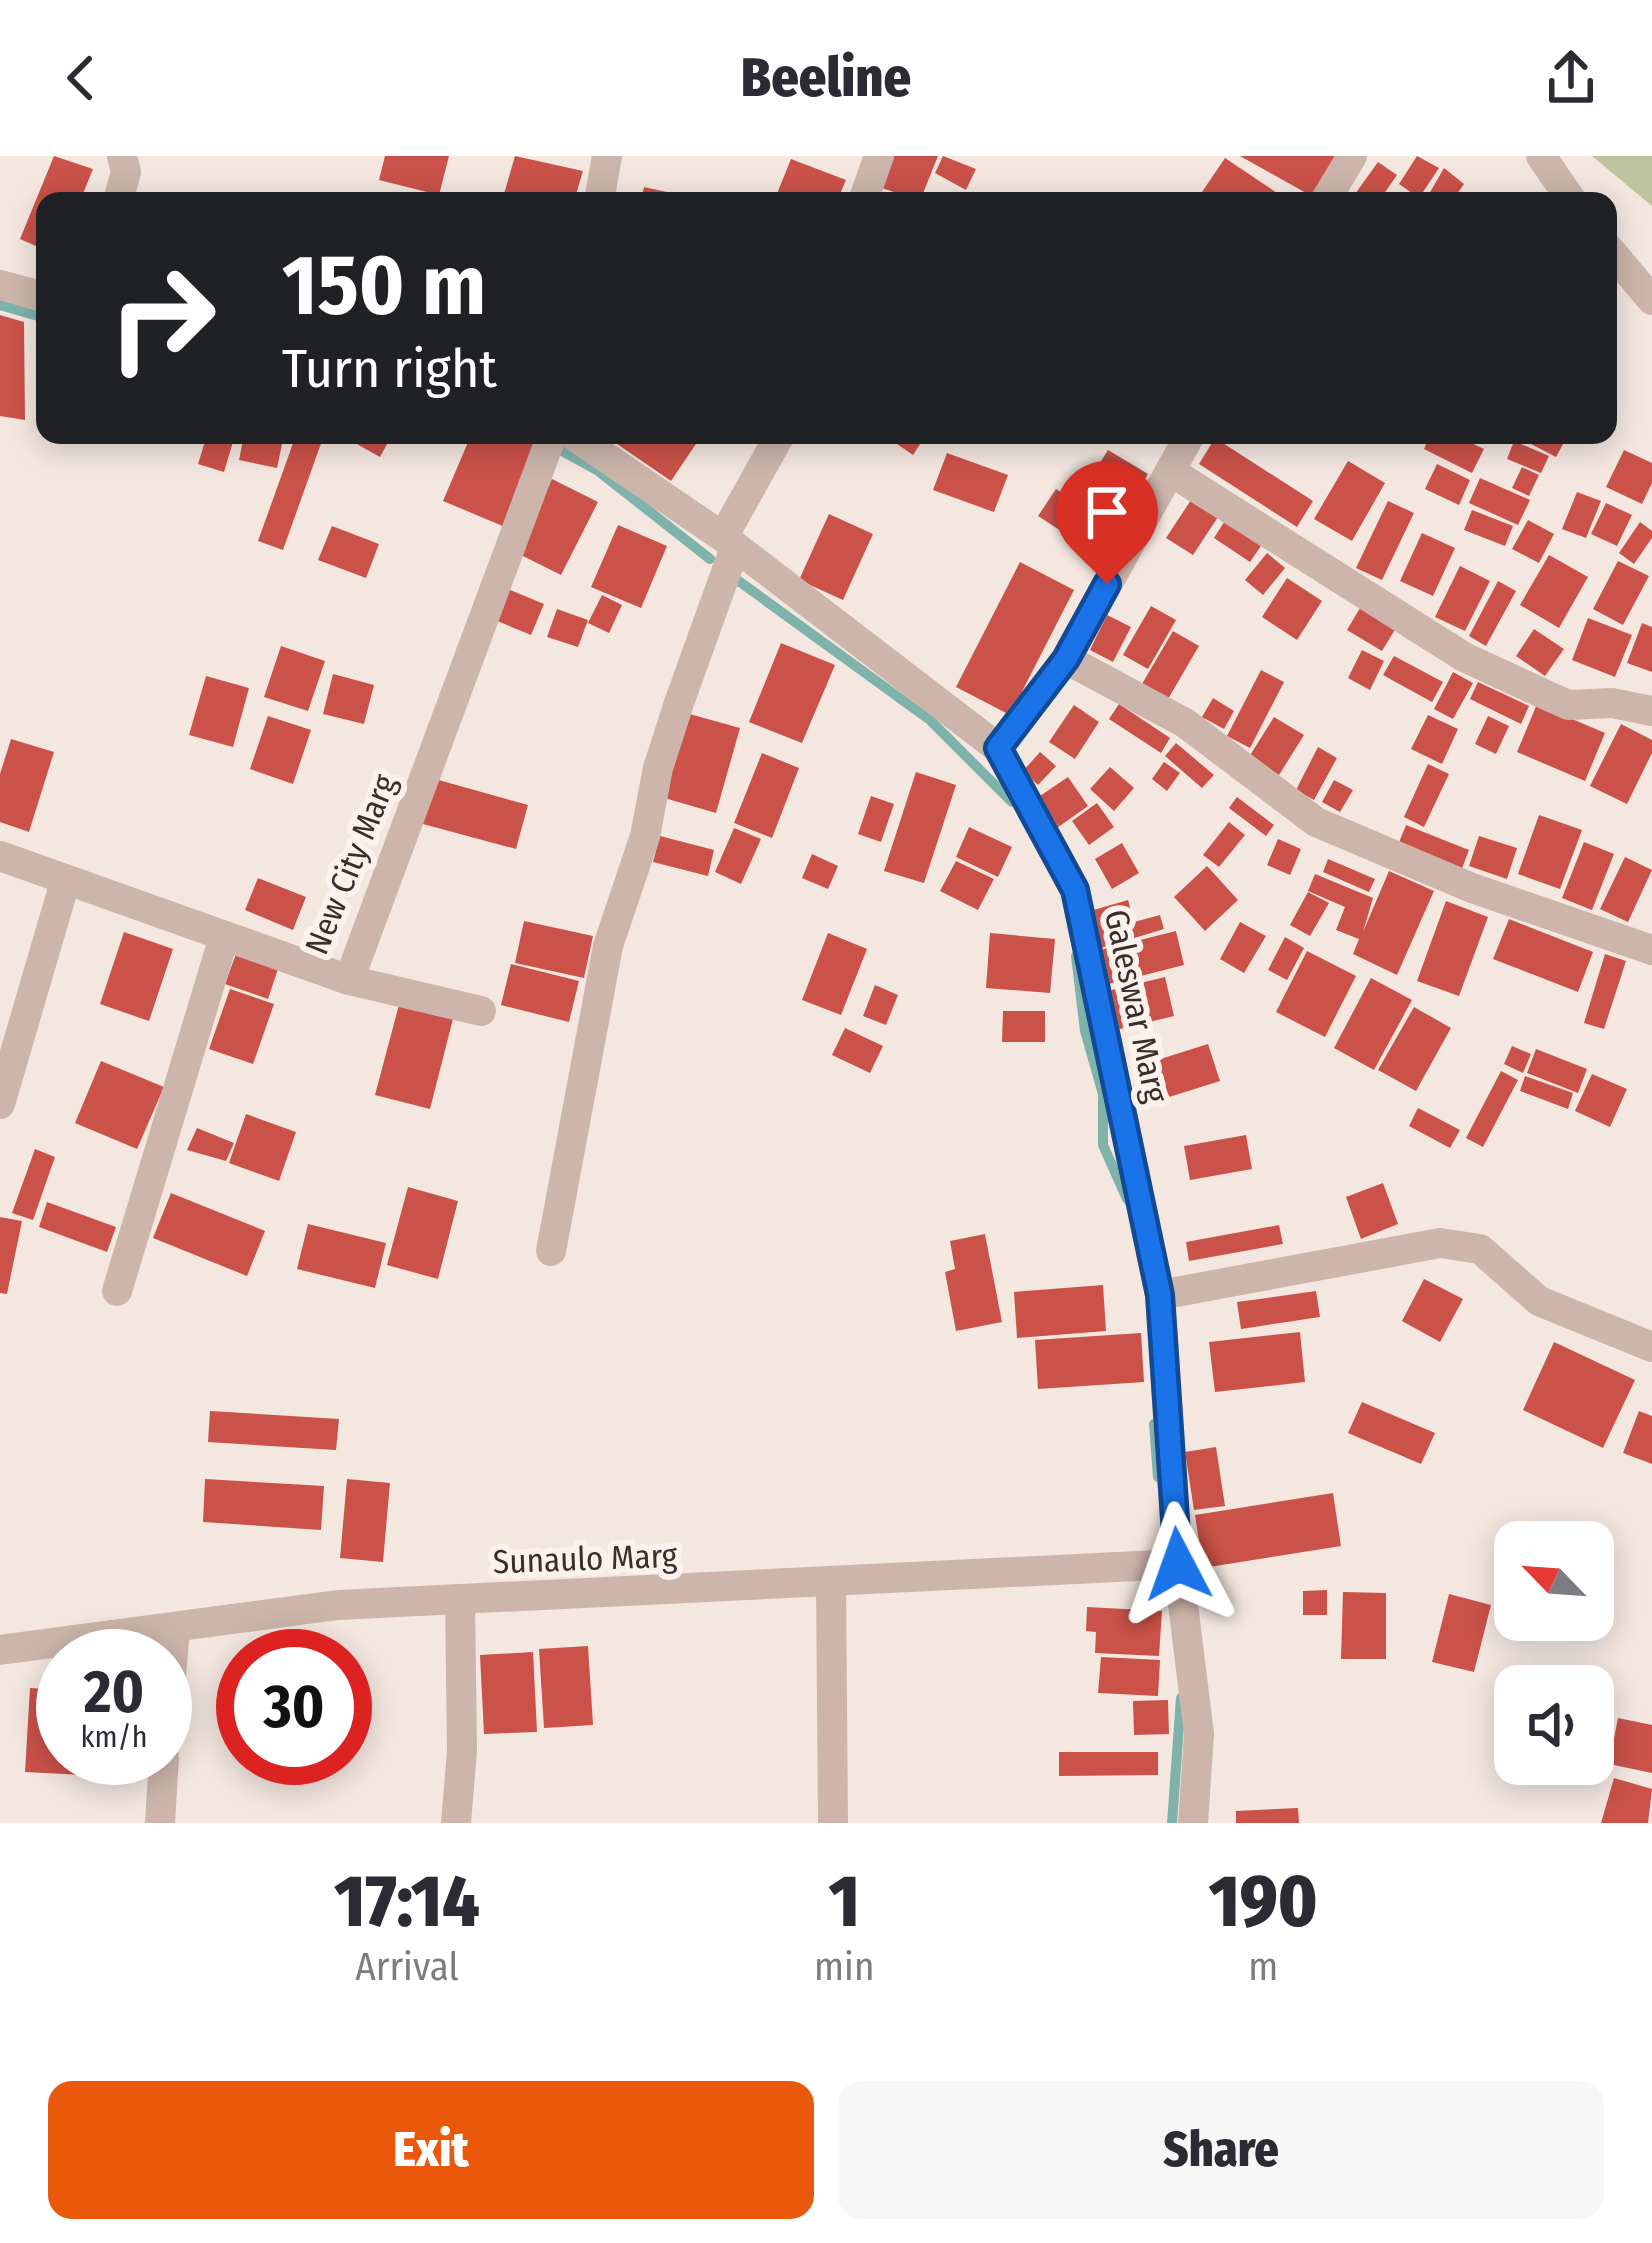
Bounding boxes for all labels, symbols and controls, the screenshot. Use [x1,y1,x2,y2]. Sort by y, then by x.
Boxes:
icon: back [48,45,114,111]
icon: share [1538,45,1604,111]
text: Beeline [741,46,911,110]
text: 150 m [282,235,486,336]
icon: right [84,240,240,396]
text: Turn right [282,337,497,401]
pin [1056,461,1158,584]
icon: arrive [1074,479,1140,545]
street label: New City Marg [297,768,405,960]
street label: Galeswar Marg [1096,906,1176,1107]
position arrow [1115,1501,1241,1627]
north arrow [1494,1521,1614,1641]
map controls [1494,1521,1614,1785]
street label: Sunaulo Marg [492,1536,678,1582]
speed limit sign: 30 [216,1629,372,1785]
text: 20 [84,1656,144,1728]
button: sound [1494,1665,1614,1785]
text: km/h [81,1719,147,1755]
text: 17:14 [334,1859,480,1945]
text: 1 [829,1859,860,1945]
text: 190 [1209,1859,1318,1945]
text: Arrival [355,1944,459,1990]
text: min [814,1944,874,1990]
text: m [1248,1944,1278,1990]
button: Exit [48,2081,814,2219]
button: Share [838,2081,1604,2219]

